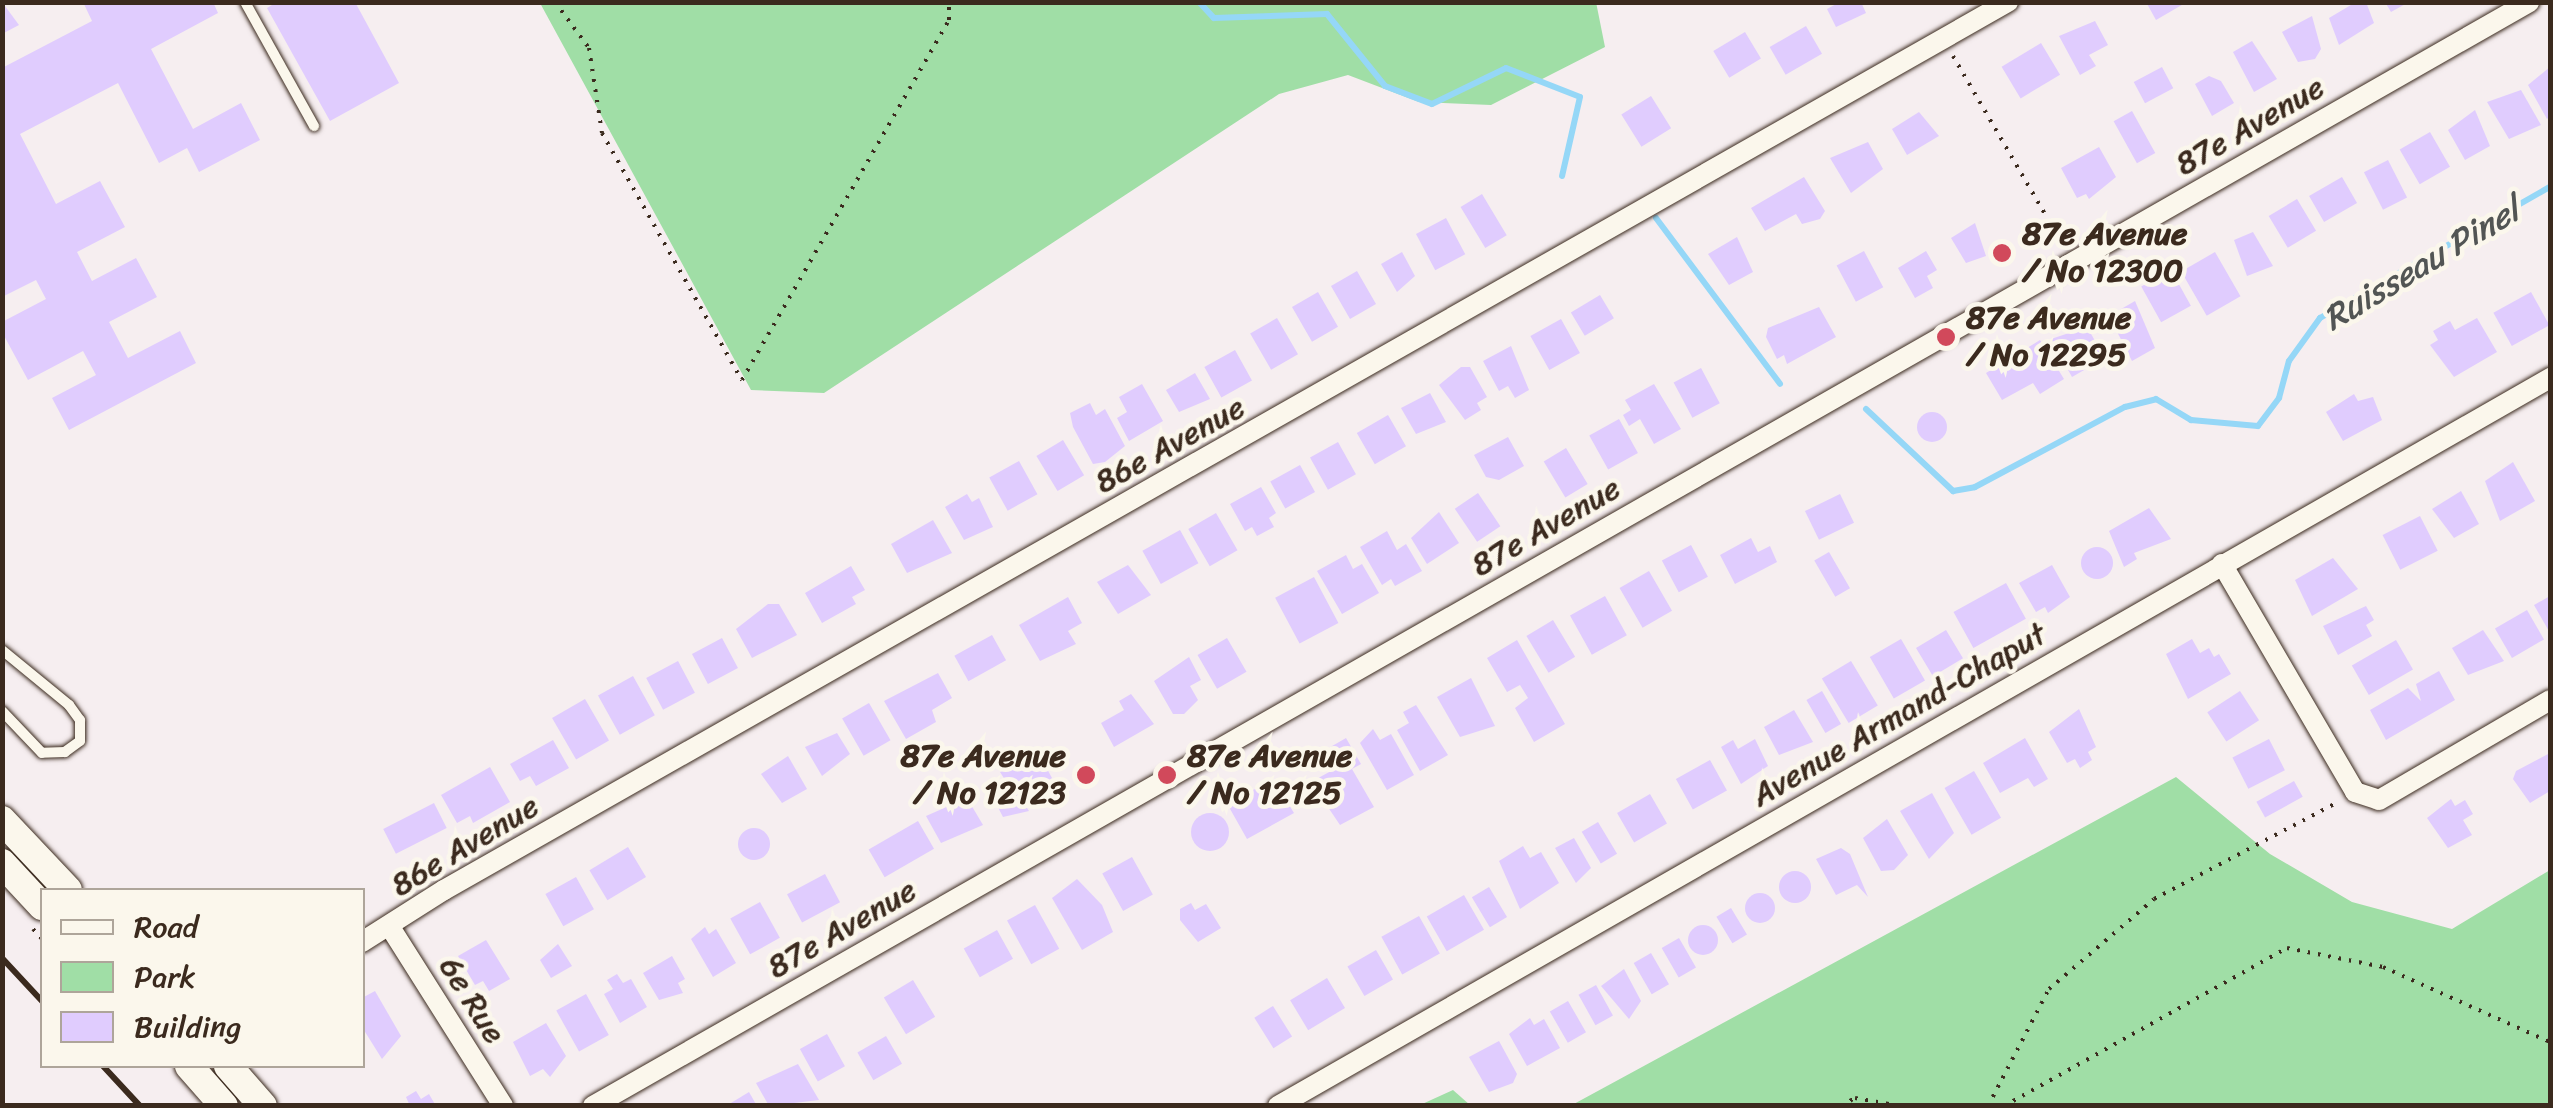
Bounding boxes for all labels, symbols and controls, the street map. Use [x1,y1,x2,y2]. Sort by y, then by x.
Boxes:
street label: 87e Avenue [2169,68,2331,184]
water label: Ruisseau Pinel [2315,189,2527,339]
place label: 87e Avenue / No 12300 [2022,216,2186,291]
marker: 87e Avenue / No 12300 [1991,242,2013,264]
place label: 87e Avenue / No 12295 [1966,300,2130,375]
marker: 87e Avenue / No 12295 [1935,326,1957,348]
street label: 86e Avenue [1089,388,1251,502]
street label: 87e Avenue [1465,469,1627,585]
street label: Avenue Armand-Chaput [1744,615,2054,815]
place label: 87e Avenue / No 12123 [902,738,1066,813]
place label: 87e Avenue / No 12125 [1187,738,1351,813]
marker: 87e Avenue / No 12123 [1075,764,1097,786]
marker: 87e Avenue / No 12125 [1156,764,1178,786]
street label: 86e Avenue [385,787,545,905]
street label: 87e Avenue [761,871,923,987]
legend [40,888,365,1068]
text: Road [134,900,198,954]
street label: 6e Rue [430,949,514,1051]
text: Park [134,950,196,1004]
text: Building [134,1000,241,1054]

